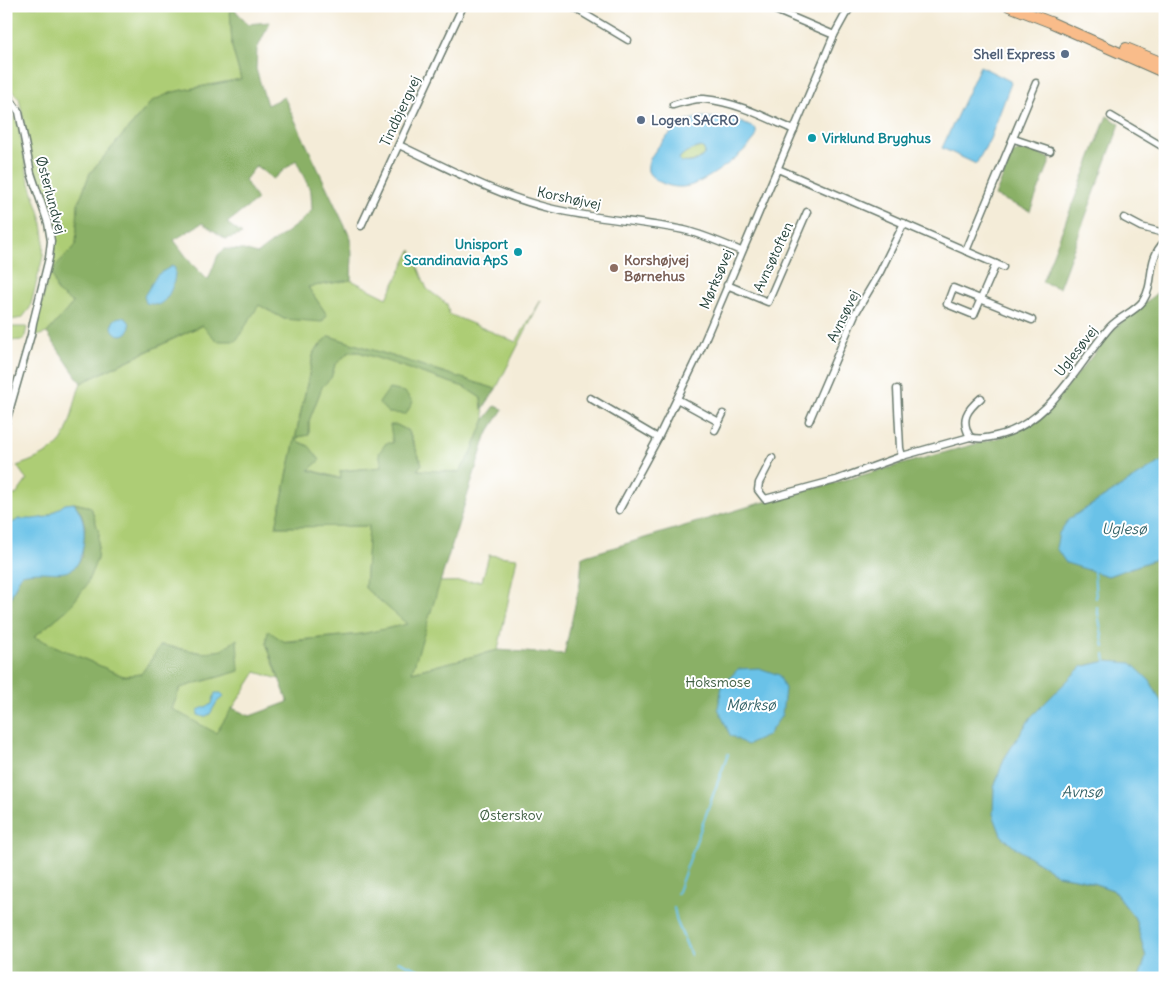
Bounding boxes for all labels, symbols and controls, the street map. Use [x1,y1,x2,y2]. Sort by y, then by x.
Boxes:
place label: Shell Express [973,45,1056,63]
marker: Shell Express [1059,48,1071,60]
street label: Tindbjergvej [376,73,424,149]
place label: Logen SACRO [651,111,739,129]
marker: Logen SACRO [635,114,647,126]
place label: Virklund Bryghus [822,129,932,147]
marker: Virklund Bryghus [806,132,818,144]
street label: Østerlundvej [32,154,70,236]
street label: Korshøjvej [535,182,603,214]
street label: Avnsøtoften [749,219,797,295]
place label: Unisport Scandinavia ApS [404,235,508,269]
marker: Unisport Scandinavia ApS [512,246,524,258]
street label: Mørksøvej [695,246,737,312]
place label: Korshøjvej Børnehus [624,251,689,285]
marker: Korshøjvej Børnehus [608,262,620,274]
street label: Avnsøvej [823,287,863,345]
street label: Uglesøvej [1051,322,1101,380]
water label: Uglesø [1101,519,1147,538]
park label: Hoksmose [685,673,751,691]
water label: Mørksø [726,695,776,714]
water label: Avnsø [1062,782,1103,801]
park label: Østerskov [480,806,543,824]

